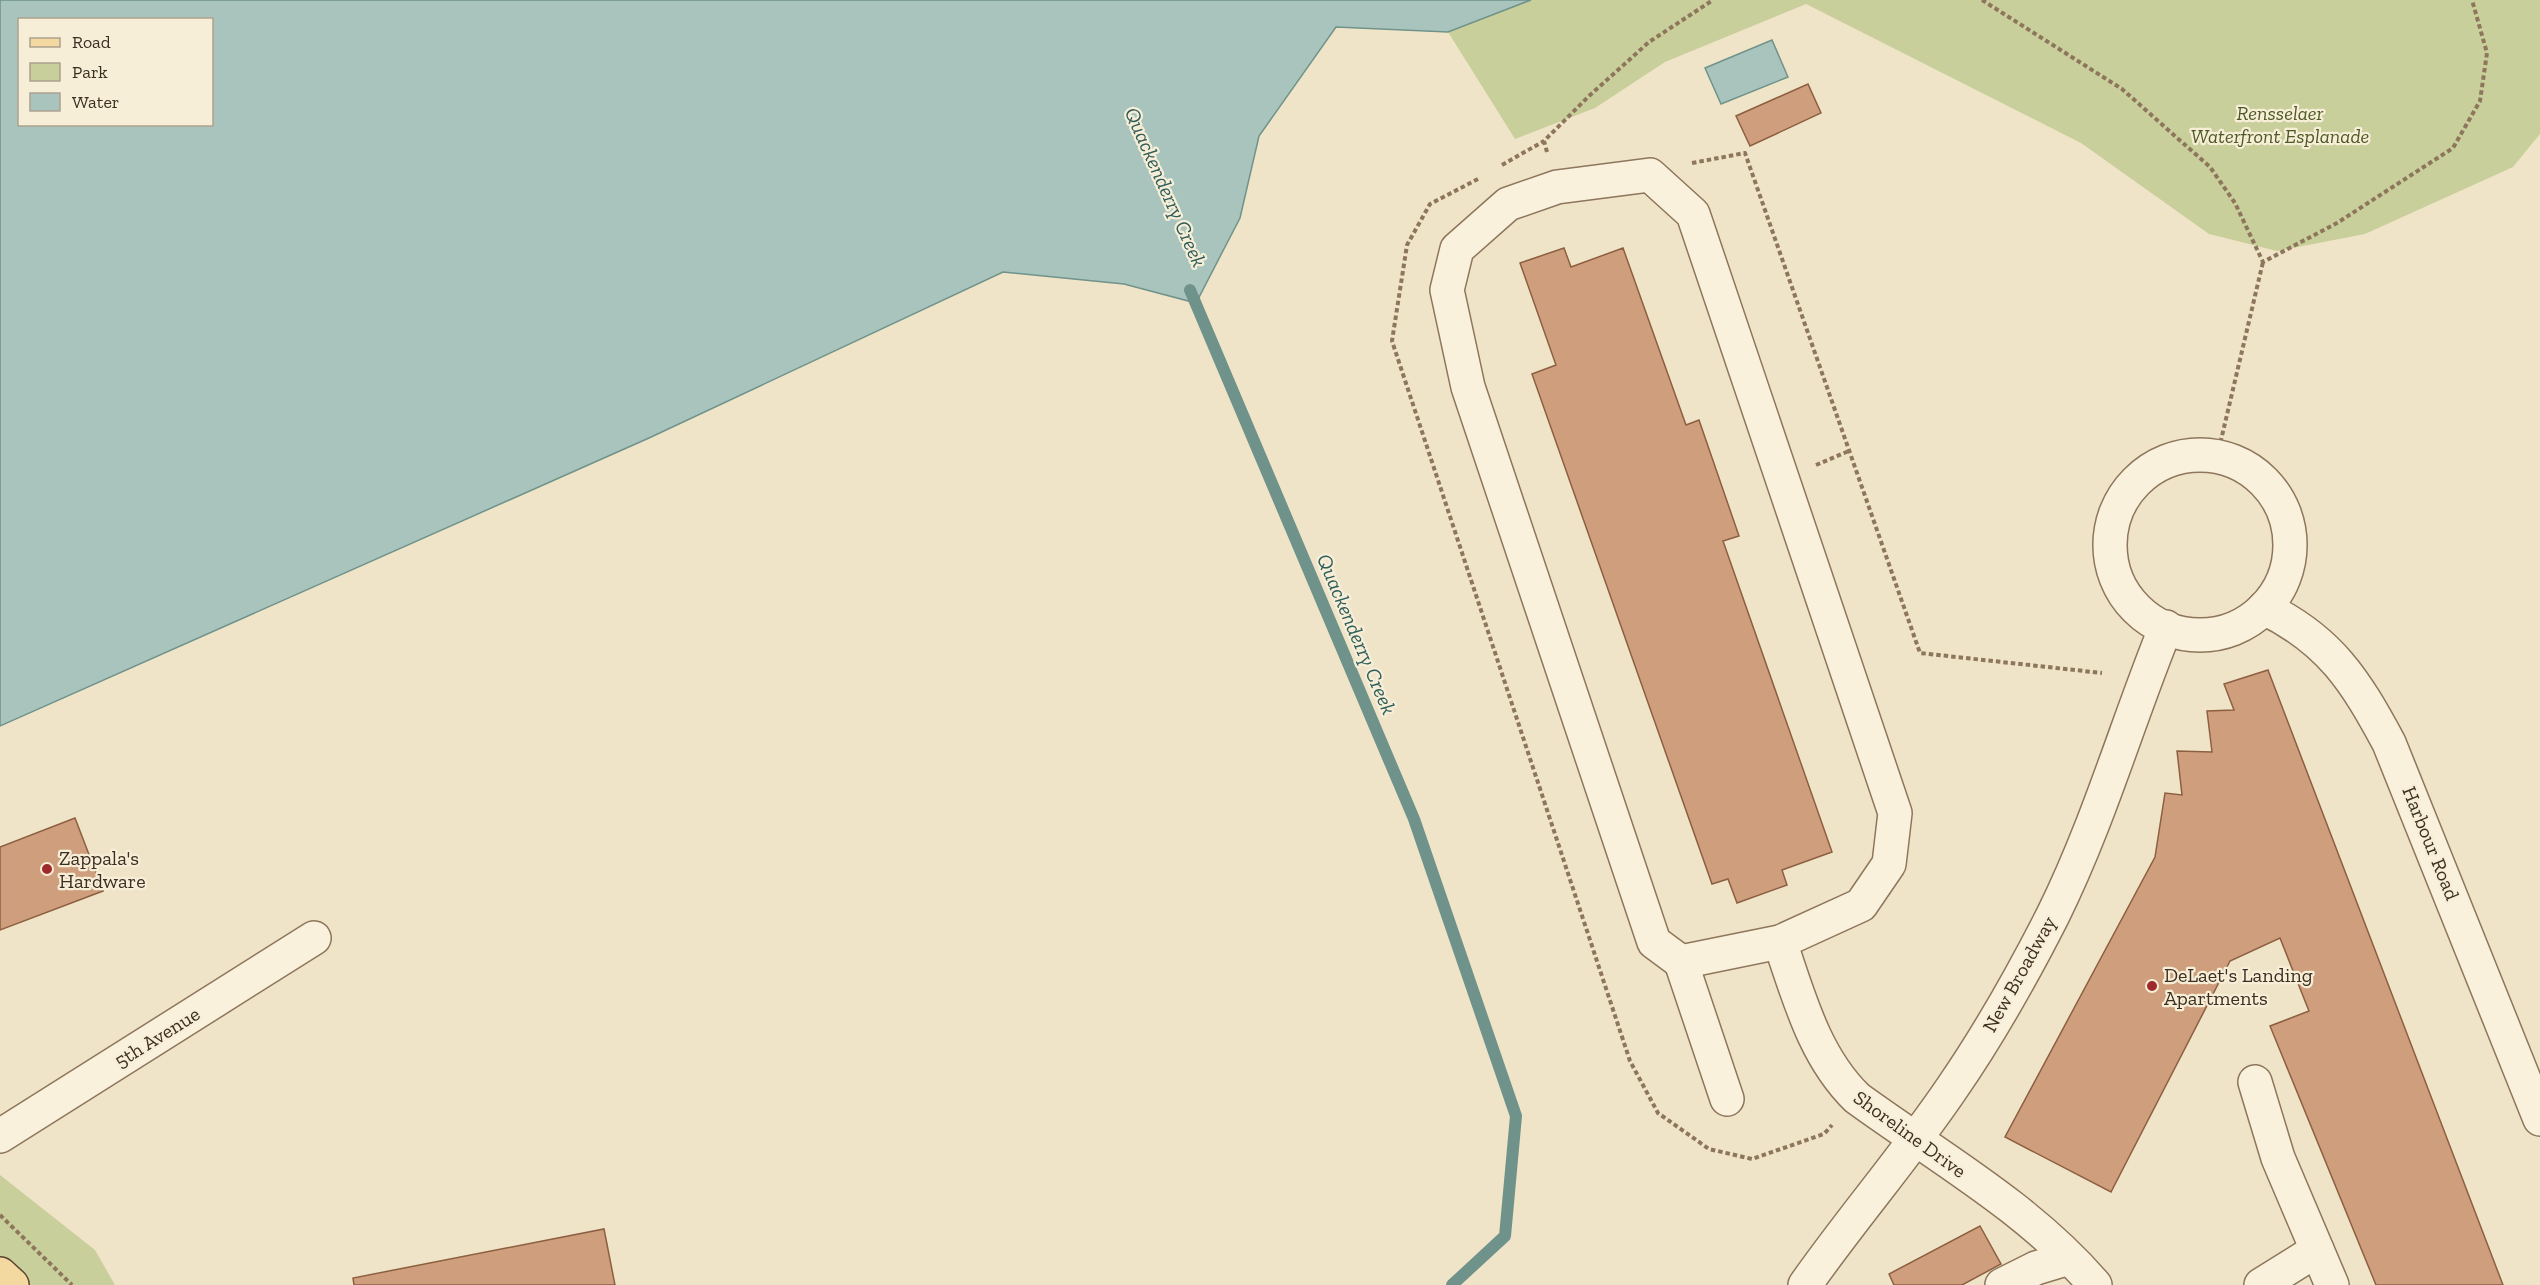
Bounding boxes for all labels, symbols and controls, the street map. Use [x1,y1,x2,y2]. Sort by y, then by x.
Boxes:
legend [18,18,213,126]
text: Road [72,31,111,53]
text: Park [72,61,108,83]
text: Water [72,91,119,113]
park label: Rensselaer Waterfront Esplanade [2191,101,2369,148]
water label: Quackenderry Creek [1120,103,1212,271]
water label: Quackenderry Creek [1312,550,1402,718]
street label: Harbour Road [2397,783,2465,903]
place label: Zappala's Hardware [59,846,146,893]
marker: Zappala's Hardware [40,862,54,876]
street label: New Broadway [1977,911,2061,1036]
place label: DeLaet's Landing Apartments [2164,963,2313,1010]
marker: DeLaet's Landing Apartments [2145,979,2159,993]
street label: 5th Avenue [110,1001,204,1073]
street label: Shoreline Drive [1849,1085,1971,1183]

